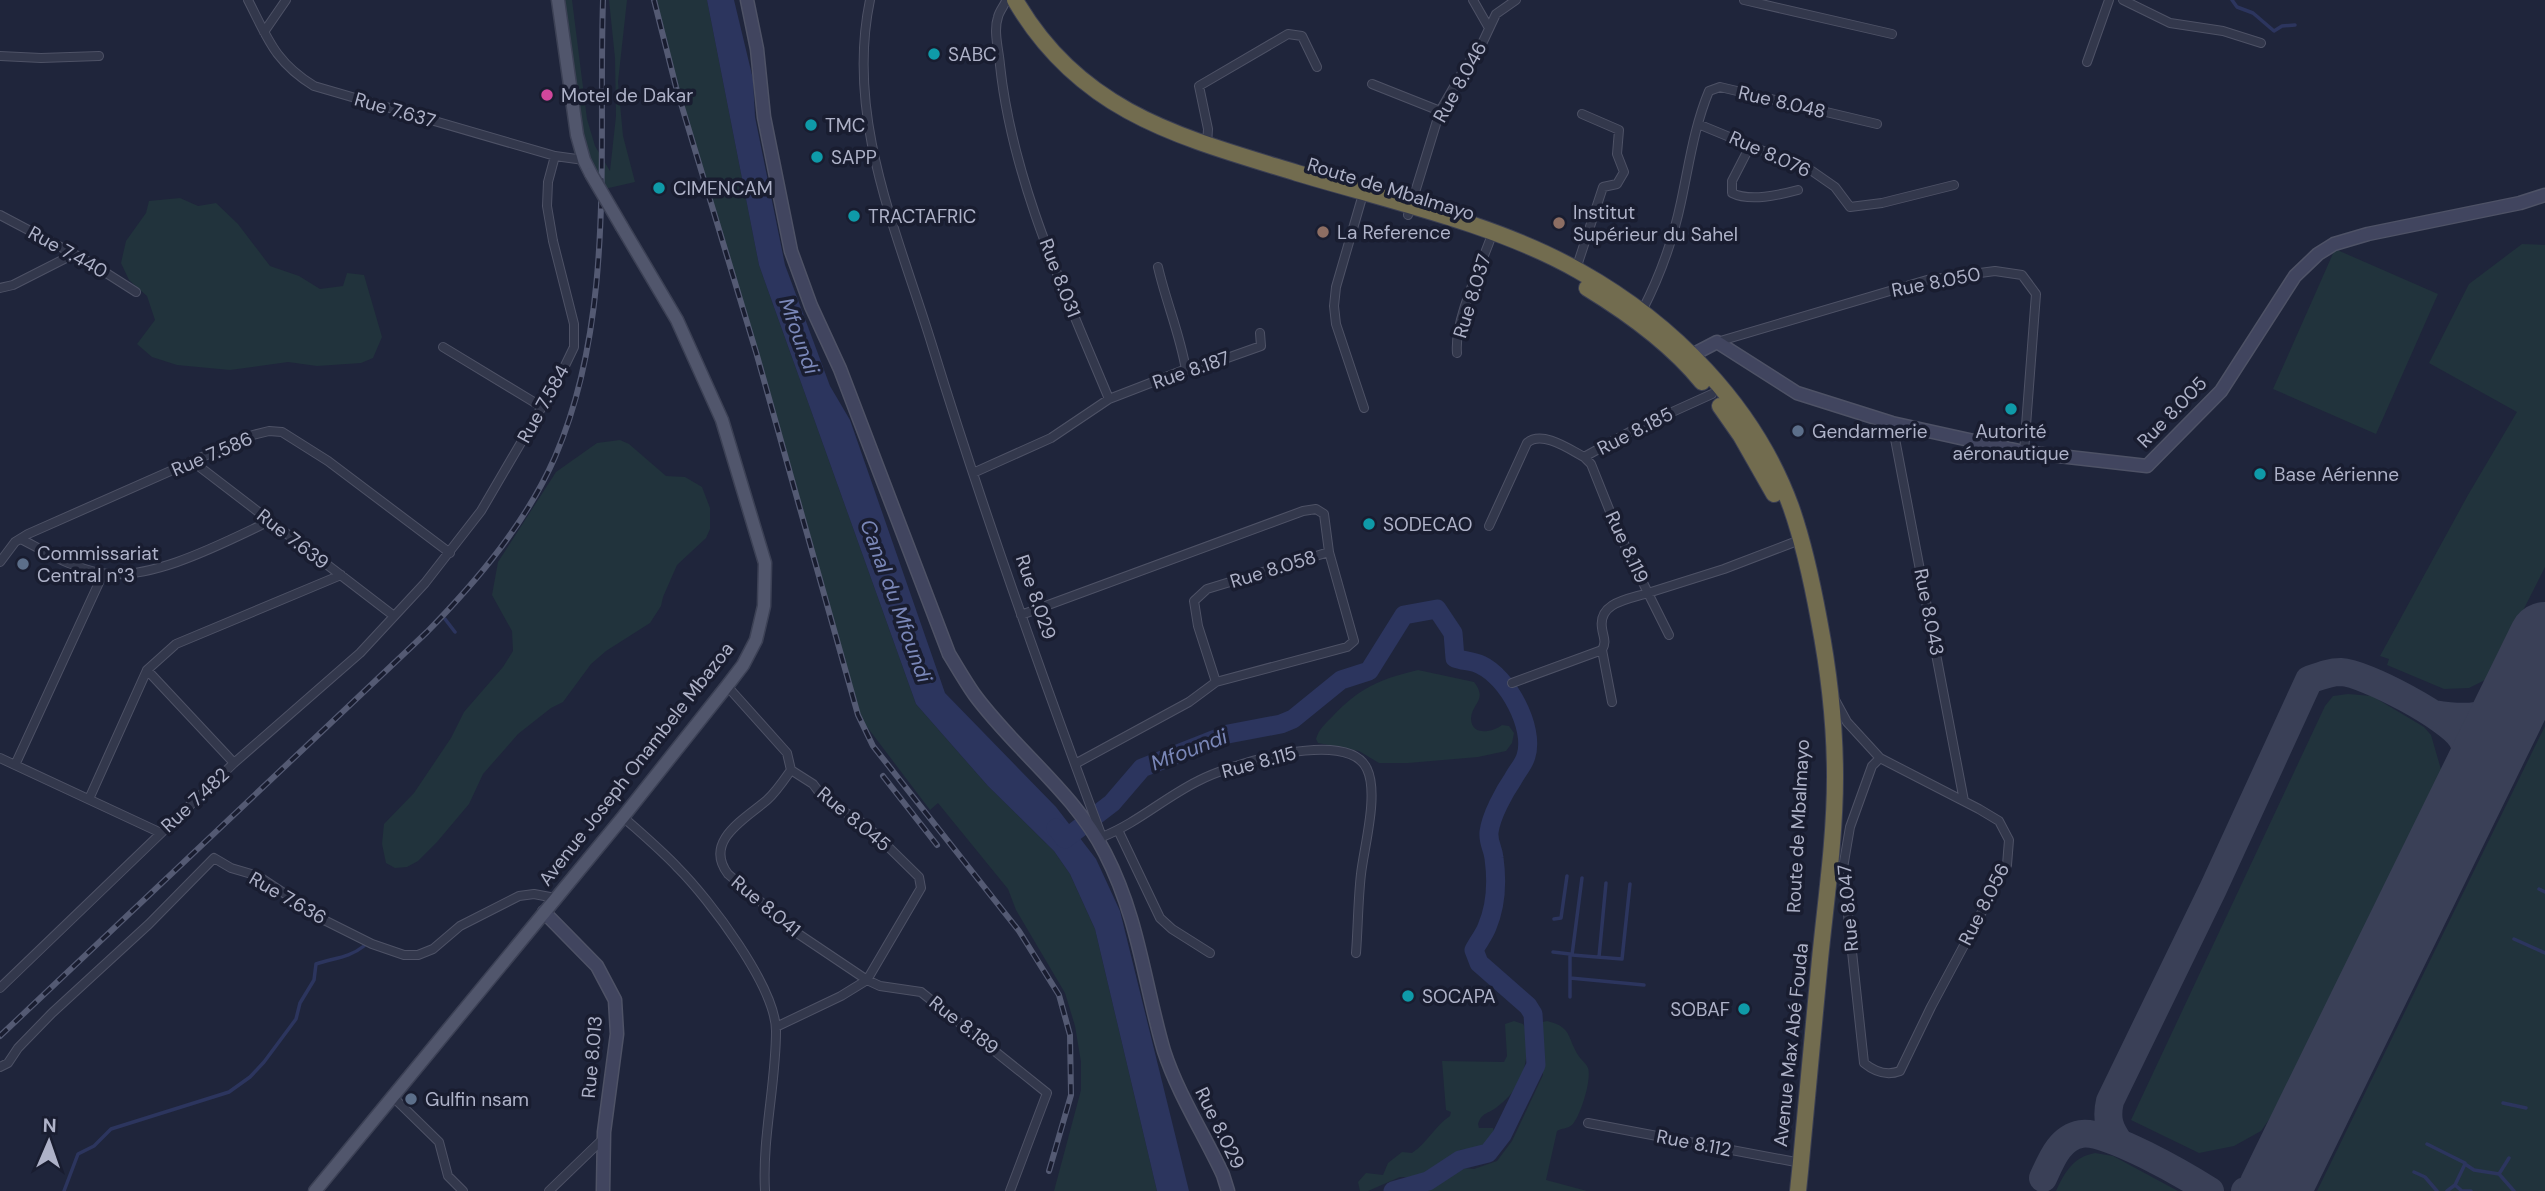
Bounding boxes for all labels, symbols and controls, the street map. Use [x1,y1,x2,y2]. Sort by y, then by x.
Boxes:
street label: Rue 8.046 [1427,37,1493,127]
place label: SABC [948,42,997,67]
marker: SABC [926,46,942,62]
street label: Rue 8.048 [1736,80,1828,124]
place label: Motel de Dakar [561,83,693,108]
street label: Rue 7.637 [352,87,438,133]
marker: Motel de Dakar [539,87,555,103]
place label: TMC [825,113,865,138]
marker: TMC [803,117,819,133]
street label: Rue 8.076 [1725,125,1815,183]
place label: SAPP [831,145,877,170]
marker: SAPP [809,149,825,165]
street label: Route de Mbalmayo [1304,152,1478,226]
place label: CIMENCAM [673,176,773,201]
marker: CIMENCAM [651,180,667,196]
place label: Institut Supérieur du Sahel [1573,200,1738,247]
place label: TRACTAFRIC [868,204,976,229]
marker: TRACTAFRIC [846,208,862,224]
marker: Institut Supérieur du Sahel [1551,215,1567,231]
street label: Rue 7.440 [24,220,112,284]
place label: La Reference [1337,220,1451,245]
marker: La Reference [1315,224,1331,240]
street label: Rue 8.031 [1034,235,1086,321]
street label: Rue 8.037 [1447,251,1497,341]
street label: Rue 8.050 [1889,261,1983,303]
water label: Mfoundi [772,294,826,379]
street label: Rue 8.187 [1149,345,1233,395]
street label: Rue 7.584 [511,361,575,447]
street label: Rue 8.005 [2132,371,2212,453]
street label: Rue 8.185 [1593,401,1677,461]
marker: Autorité aéronautique [2003,401,2019,417]
place label: Gendarmerie [1812,419,1927,444]
place label: Autorité aéronautique [1953,419,2069,466]
marker: Gendarmerie [1790,423,1806,439]
street label: Rue 7.586 [168,426,256,482]
place label: Base Aérienne [2274,462,2399,487]
marker: Base Aérienne [2252,466,2268,482]
street label: Rue 7.639 [252,503,334,575]
street label: Rue 8.119 [1599,507,1655,587]
place label: SODECAO [1383,512,1472,537]
water label: Canal du Mfoundi [853,516,939,687]
marker: SODECAO [1361,516,1377,532]
place label: Commissariat Central n°3 [37,541,159,588]
street label: Rue 8.058 [1227,544,1319,594]
street label: Rue 8.029 [1010,551,1062,643]
marker: Commissariat Central n°3 [15,556,31,572]
street label: Rue 8.043 [1908,566,1950,658]
street label: Avenue Joseph Onambele Mbazoa [533,637,739,891]
water label: Mfoundi [1147,722,1232,777]
street label: Route de Mbalmayo [1781,738,1815,914]
street label: Rue 8.115 [1219,740,1299,784]
street label: Rue 7.482 [156,762,234,838]
street label: Rue 8.045 [812,781,896,857]
street label: Rue 8.056 [1953,859,2015,949]
street label: Rue 8.047 [1832,863,1864,953]
street label: Rue 7.636 [245,866,331,930]
street label: Rue 8.041 [726,870,806,942]
street label: Avenue Max Abé Fouda [1768,942,1814,1148]
place label: SOCAPA [1422,984,1496,1009]
marker: SOCAPA [1400,988,1416,1004]
street label: Rue 8.189 [924,990,1004,1060]
place label: SOBAF [1670,997,1730,1022]
marker: SOBAF [1736,1001,1752,1017]
street label: Rue 8.013 [576,1015,608,1099]
street label: Rue 8.029 [1189,1083,1251,1173]
place label: Gulfin nsam [425,1087,529,1112]
marker: Gulfin nsam [403,1091,419,1107]
north arrow [14,1107,84,1177]
text: N [42,1113,57,1138]
street label: Rue 8.112 [1654,1124,1734,1163]

